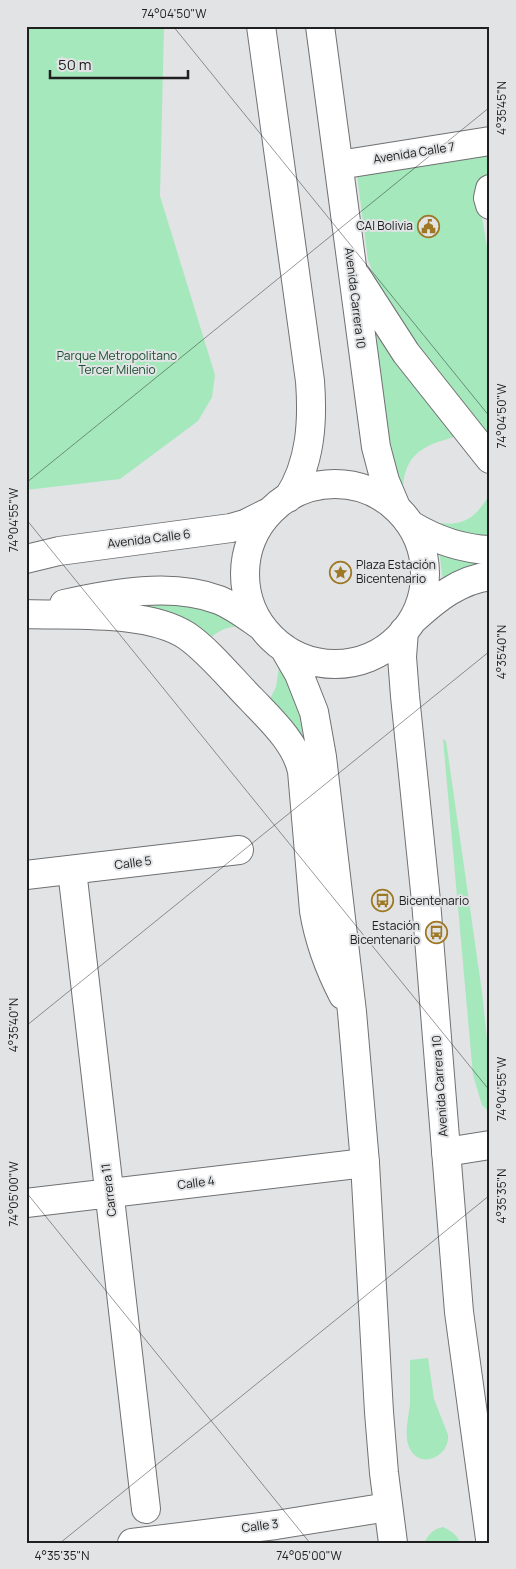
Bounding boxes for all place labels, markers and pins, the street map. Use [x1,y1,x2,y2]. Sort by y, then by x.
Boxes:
public building icon: CAI Bolivia [417,214,441,238]
place label: CAI Bolivia [356,217,413,234]
place label: Plaza Estación Bicentenario [356,556,436,587]
place icon: Plaza Estación Bicentenario [328,560,352,584]
bus stop icon: Bicentenario [371,889,395,913]
place label: Bicentenario [399,892,469,909]
place label: Estación Bicentenario [350,917,420,948]
bus stop icon: Estación Bicentenario [424,921,448,945]

